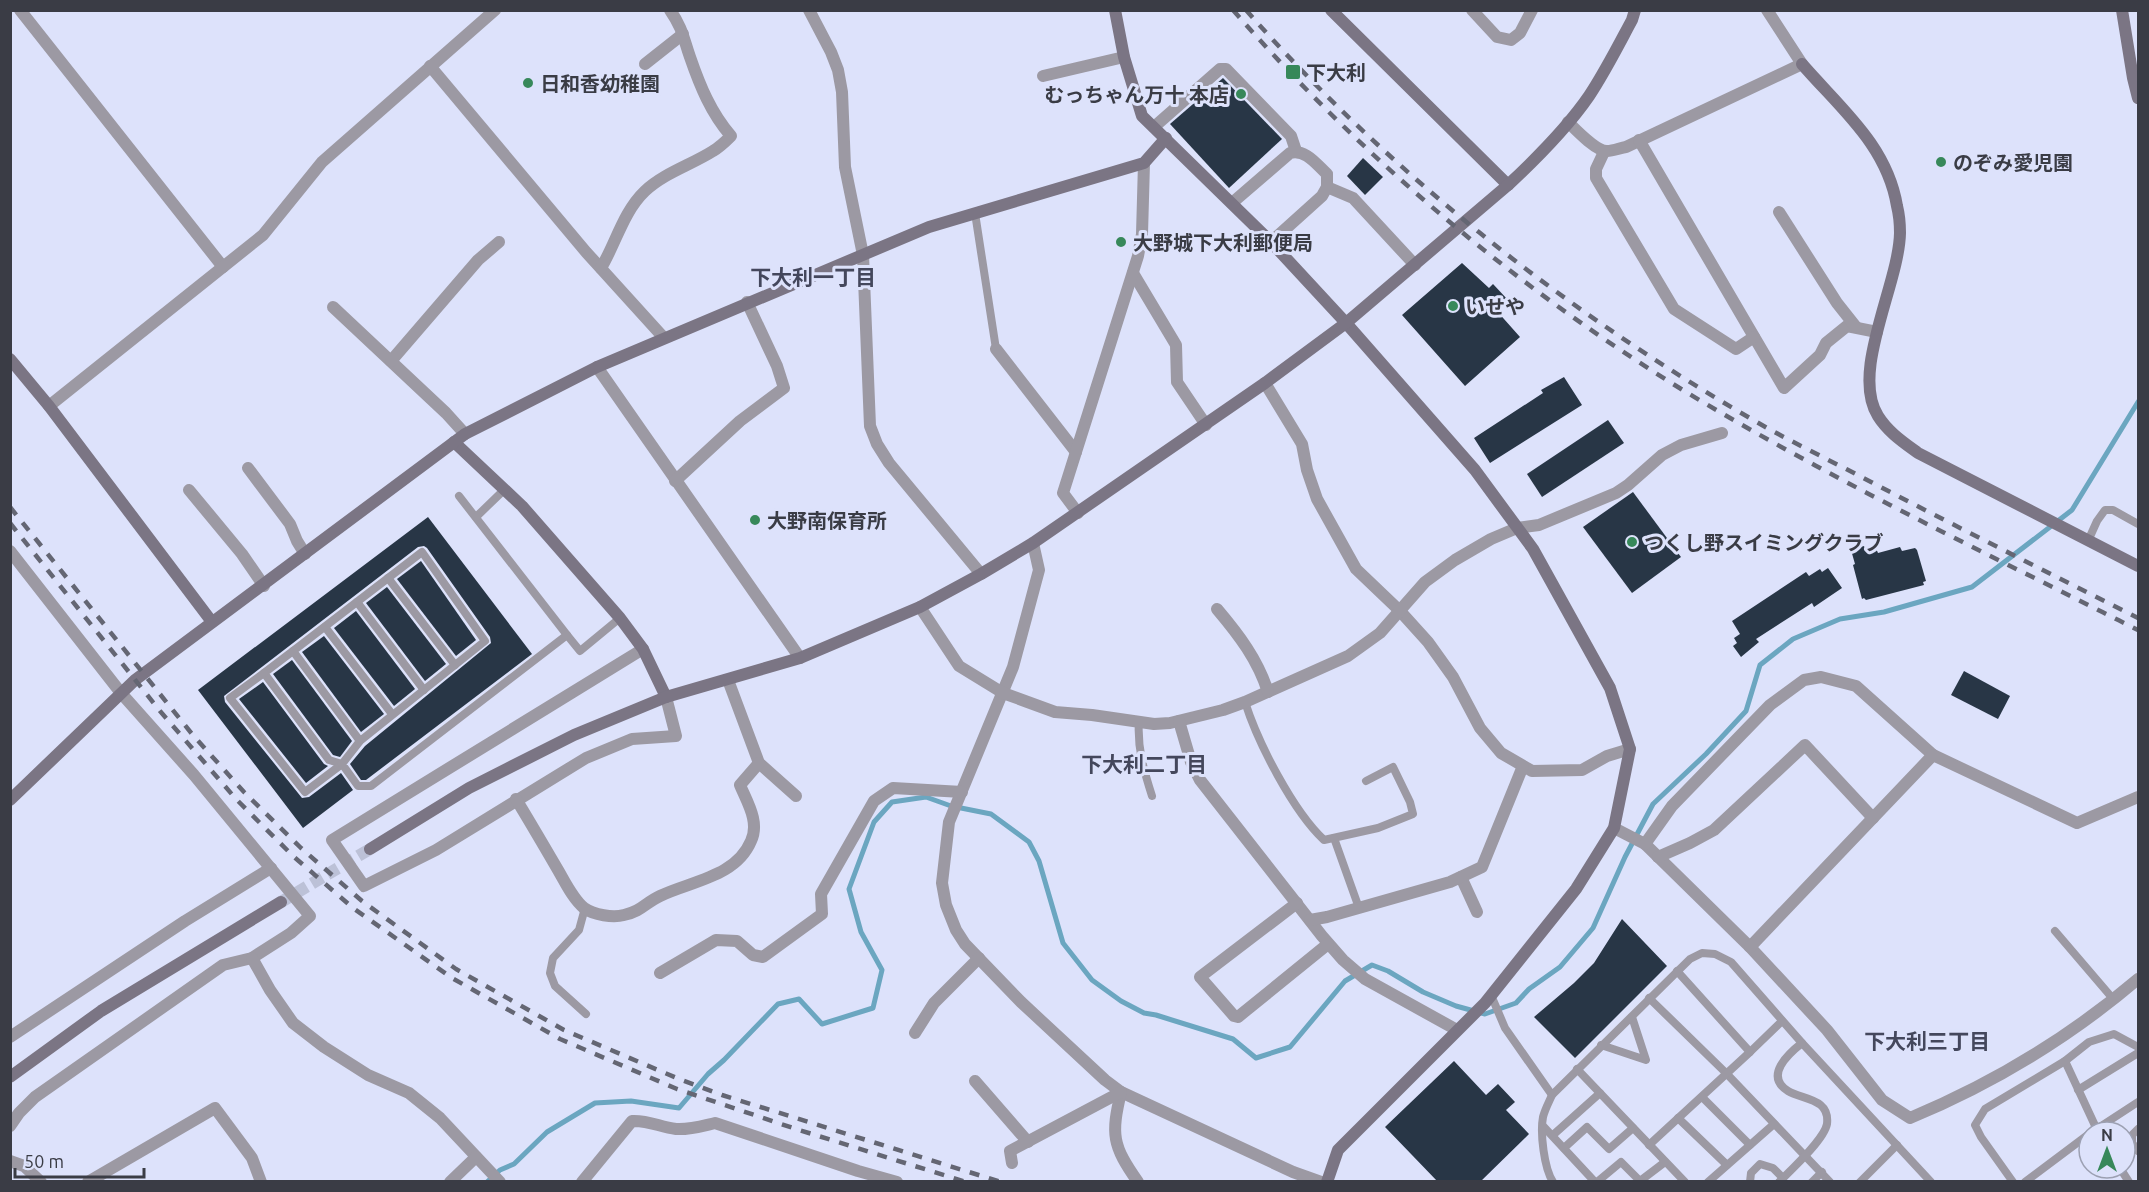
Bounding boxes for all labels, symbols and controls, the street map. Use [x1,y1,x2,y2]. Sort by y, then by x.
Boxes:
place label: 下大利 [1306,61,1366,84]
marker: 下大利 [1284,63,1302,81]
place label: 日和香幼稚園 [540,72,660,95]
marker: 日和香幼稚園 [521,76,535,90]
place label: むっちゃん万十 本店 [1044,83,1229,106]
marker: むっちゃん万十 本店 [1234,87,1248,101]
place label: のぞみ愛児園 [1953,151,2073,174]
marker: のぞみ愛児園 [1934,155,1948,169]
place label: 大野城下大利郵便局 [1133,231,1313,254]
marker: 大野城下大利郵便局 [1114,235,1128,249]
district label: 下大利一丁目 [750,265,876,289]
place label: いせや [1465,295,1525,318]
marker: いせや [1446,299,1460,313]
place label: 大野南保育所 [767,509,887,532]
marker: 大野南保育所 [748,513,762,527]
place label: つくし野スイミングクラブ [1644,531,1884,554]
marker: つくし野スイミングクラブ [1625,535,1639,549]
district label: 下大利二丁目 [1081,752,1207,776]
district label: 下大利三丁目 [1864,1029,1990,1053]
north arrow [2077,1120,2137,1180]
text: N [2101,1126,2113,1144]
scale bar [15,1141,144,1179]
text: 50 m [24,1151,64,1171]

